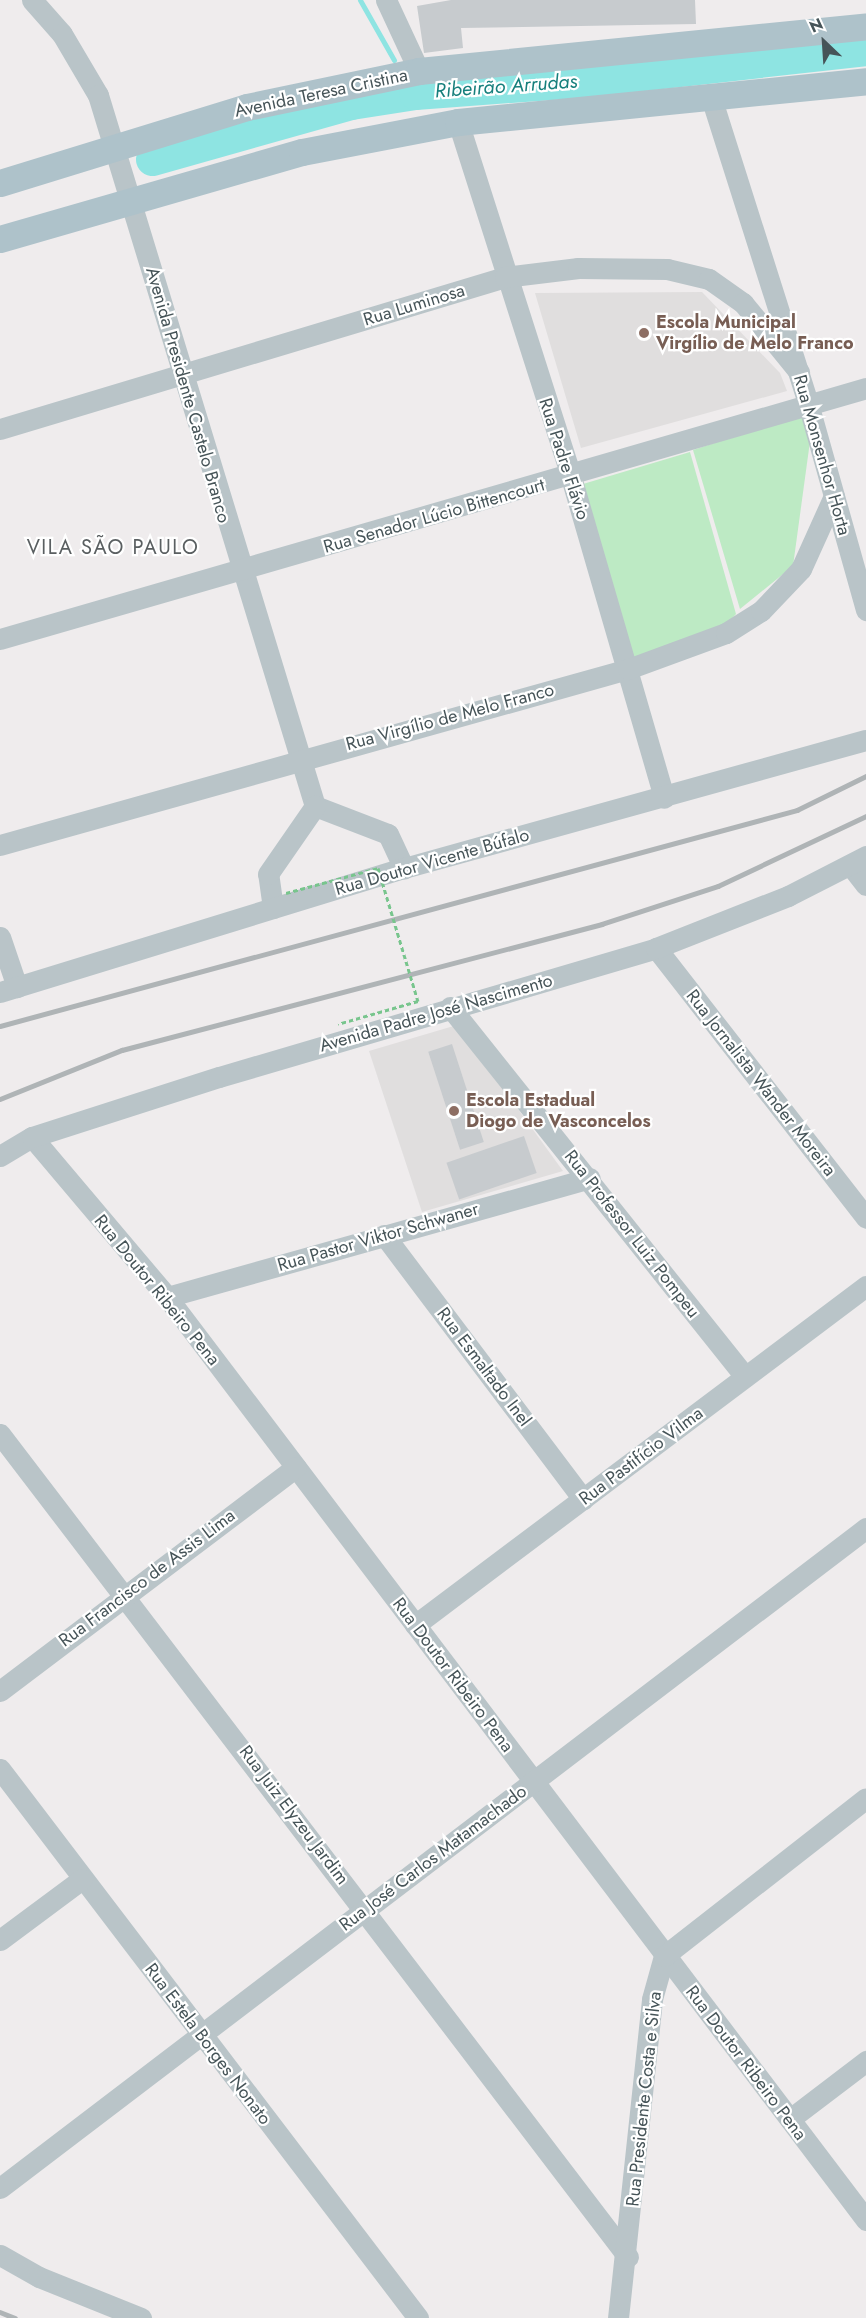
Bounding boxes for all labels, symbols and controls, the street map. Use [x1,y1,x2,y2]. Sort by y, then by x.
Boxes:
north arrow [794,12,854,72]
text: N [806,12,827,38]
street label: Avenida Teresa Cristina [233,64,409,122]
water label: Ribeirão Arrudas [434,69,578,103]
street label: Avenida Presidente Castelo Branco [141,265,235,525]
street label: Rua Luminosa [361,279,467,331]
place label: Escola Municipal Virgílio de Melo Franco [656,312,854,354]
marker: Escola Municipal Virgílio de Melo Franco [637,326,651,340]
street label: Rua Monsenhor Horta [789,372,855,538]
street label: Rua Padre Flávio [534,395,594,523]
street label: Rua Senador Lúcio Bittencourt [321,474,547,558]
district label: VILA SÃO PAULO [27,535,199,559]
street label: Rua Virgílio de Melo Franco [344,679,556,755]
street label: Rua Doutor Vicente Búfalo [332,824,532,900]
street label: Avenida Padre José Nascimento [317,969,555,1057]
street label: Rua Jornalista Wander Moreira [681,985,841,1181]
place label: Escola Estadual Diogo de Vasconcelos [466,1090,651,1132]
marker: Escola Estadual Diogo de Vasconcelos [447,1104,461,1118]
street label: Rua Professor Luiz Pompeu [560,1146,704,1322]
street label: Rua Pastor Viktor Schwaner [275,1198,481,1276]
street label: Rua Doutor Ribeiro Pena [90,1210,224,1370]
street label: Rua Esmaltado Inel [432,1303,536,1431]
street label: Rua Pastifício Vilma [575,1402,707,1510]
street label: Rua Francisco de Assis Lima [55,1505,239,1651]
street label: Rua Doutor Ribeiro Pena [388,1594,518,1756]
street label: Rua Juiz Elyzeu Jardim [235,1741,353,1889]
street label: Rua José Carlos Matamachado [335,1780,531,1936]
street label: Rua Estela Borges Nonato [140,1959,276,2129]
street label: Rua Doutor Ribeiro Pena [681,1982,811,2144]
street label: Rua Presidente Costa e Silva [622,1991,666,2207]

